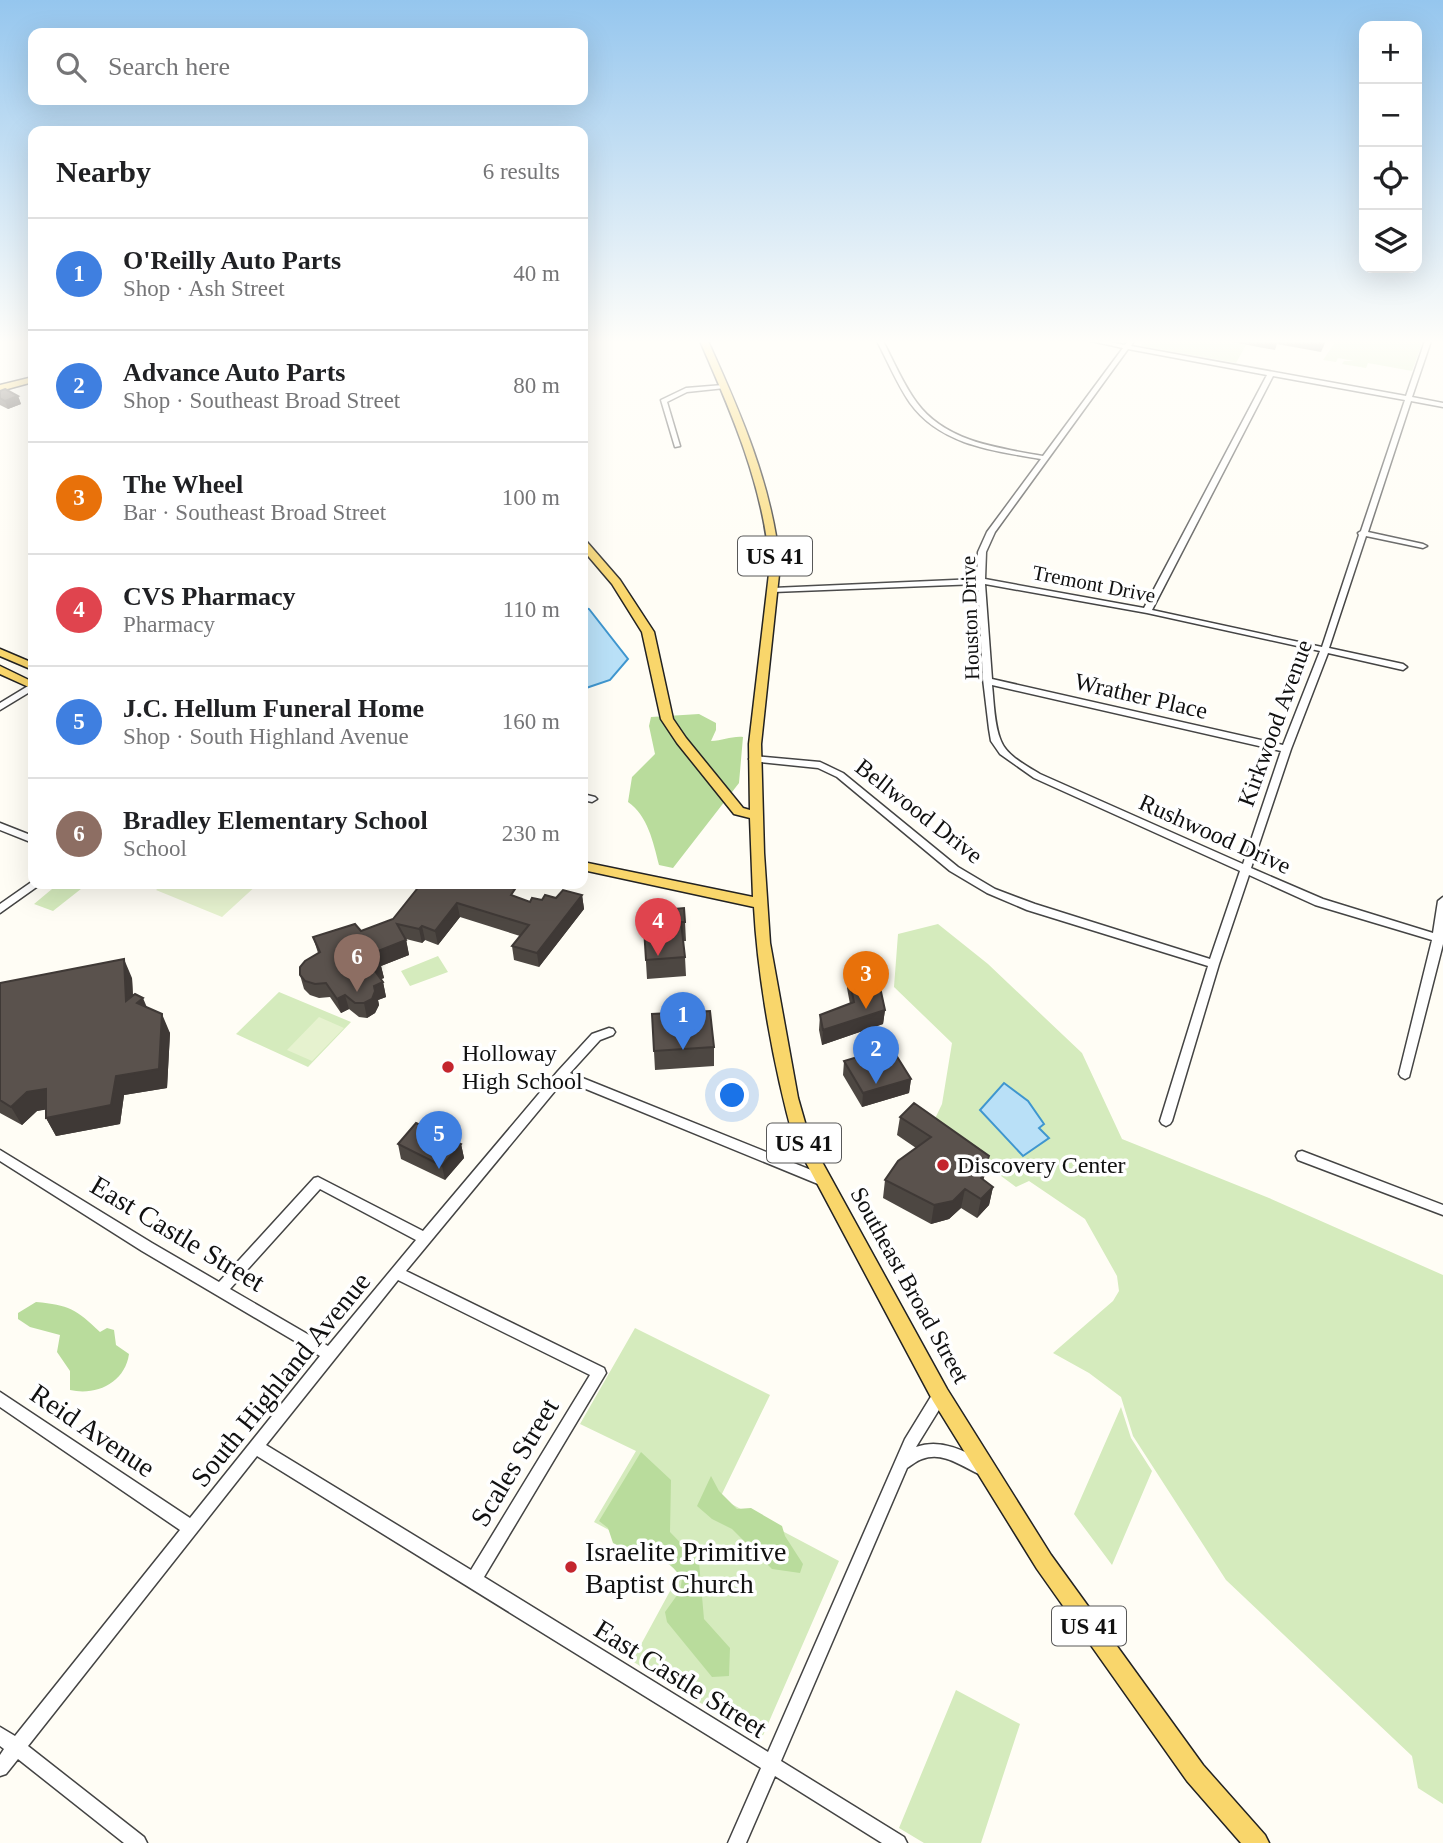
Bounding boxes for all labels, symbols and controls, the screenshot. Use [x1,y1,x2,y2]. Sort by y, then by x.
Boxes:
map controls [1359,21,1422,273]
button: + [1359,21,1422,84]
search box [28,28,588,105]
icon: search [52,48,90,86]
text: Search here [108,52,230,81]
button: − [1359,84,1422,147]
button: locate [1359,147,1422,210]
text: Nearby [56,155,151,188]
text: 6 results [483,159,560,184]
button: layers [1359,210,1422,273]
text: O'Reilly Auto Parts [123,246,341,275]
text: 1 [73,261,85,286]
text: 40 m [513,261,560,286]
text: Shop · Ash Street [123,276,285,301]
text: Advance Auto Parts [123,358,345,387]
text: 2 [73,373,85,398]
text: 80 m [513,373,560,398]
text: Shop · Southeast Broad Street [123,388,400,413]
text: The Wheel [123,470,243,499]
text: 3 [73,485,85,510]
text: 100 m [502,485,560,510]
text: Bar · Southeast Broad Street [123,500,386,525]
road number: US 41 [738,536,812,576]
street label: Houston Drive [956,555,984,681]
street label: Tremont Drive [1031,560,1157,608]
text: CVS Pharmacy [123,582,296,611]
text: 4 [73,597,85,622]
text: 110 m [503,597,560,622]
text: Pharmacy [123,612,215,637]
street label: Kirkwood Avenue [1233,636,1317,810]
street label: Wrather Place [1072,668,1210,724]
text: J.C. Hellum Funeral Home [123,694,424,723]
text: 5 [73,709,85,734]
text: 160 m [502,709,560,734]
text: Shop · South Highland Avenue [123,724,409,749]
street label: Bellwood Drive [850,753,988,869]
street label: Rushwood Drive [1135,789,1295,879]
text: Bradley Elementary School [123,806,428,835]
text: 6 [73,821,85,846]
text: 230 m [502,821,560,846]
text: School [123,836,187,861]
pin: 4 [635,898,681,956]
pin: 6 [334,934,380,992]
pin: 3 [843,951,889,1009]
pin: 1 [660,992,706,1050]
pin: 2 [853,1026,899,1084]
place label: Holloway High School [462,1040,583,1094]
marker: Holloway High School [440,1059,456,1075]
your location [715,1078,749,1112]
pin: 5 [416,1111,462,1169]
road number: US 41 [767,1124,841,1162]
place label: Discovery Center [957,1152,1126,1178]
marker: Discovery Center [935,1157,951,1173]
street label: East Castle Street [85,1169,271,1298]
street label: Southeast Broad Street [845,1183,975,1388]
street label: South Highland Avenue [184,1266,376,1493]
street label: Reid Avenue [25,1377,161,1483]
street label: Scales Street [464,1392,565,1532]
place label: Israelite Primitive Baptist Church [585,1536,786,1599]
marker: Israelite Primitive Baptist Church [563,1559,579,1575]
road number: US 41 [1052,1606,1126,1646]
street label: East Castle Street [589,1613,773,1744]

